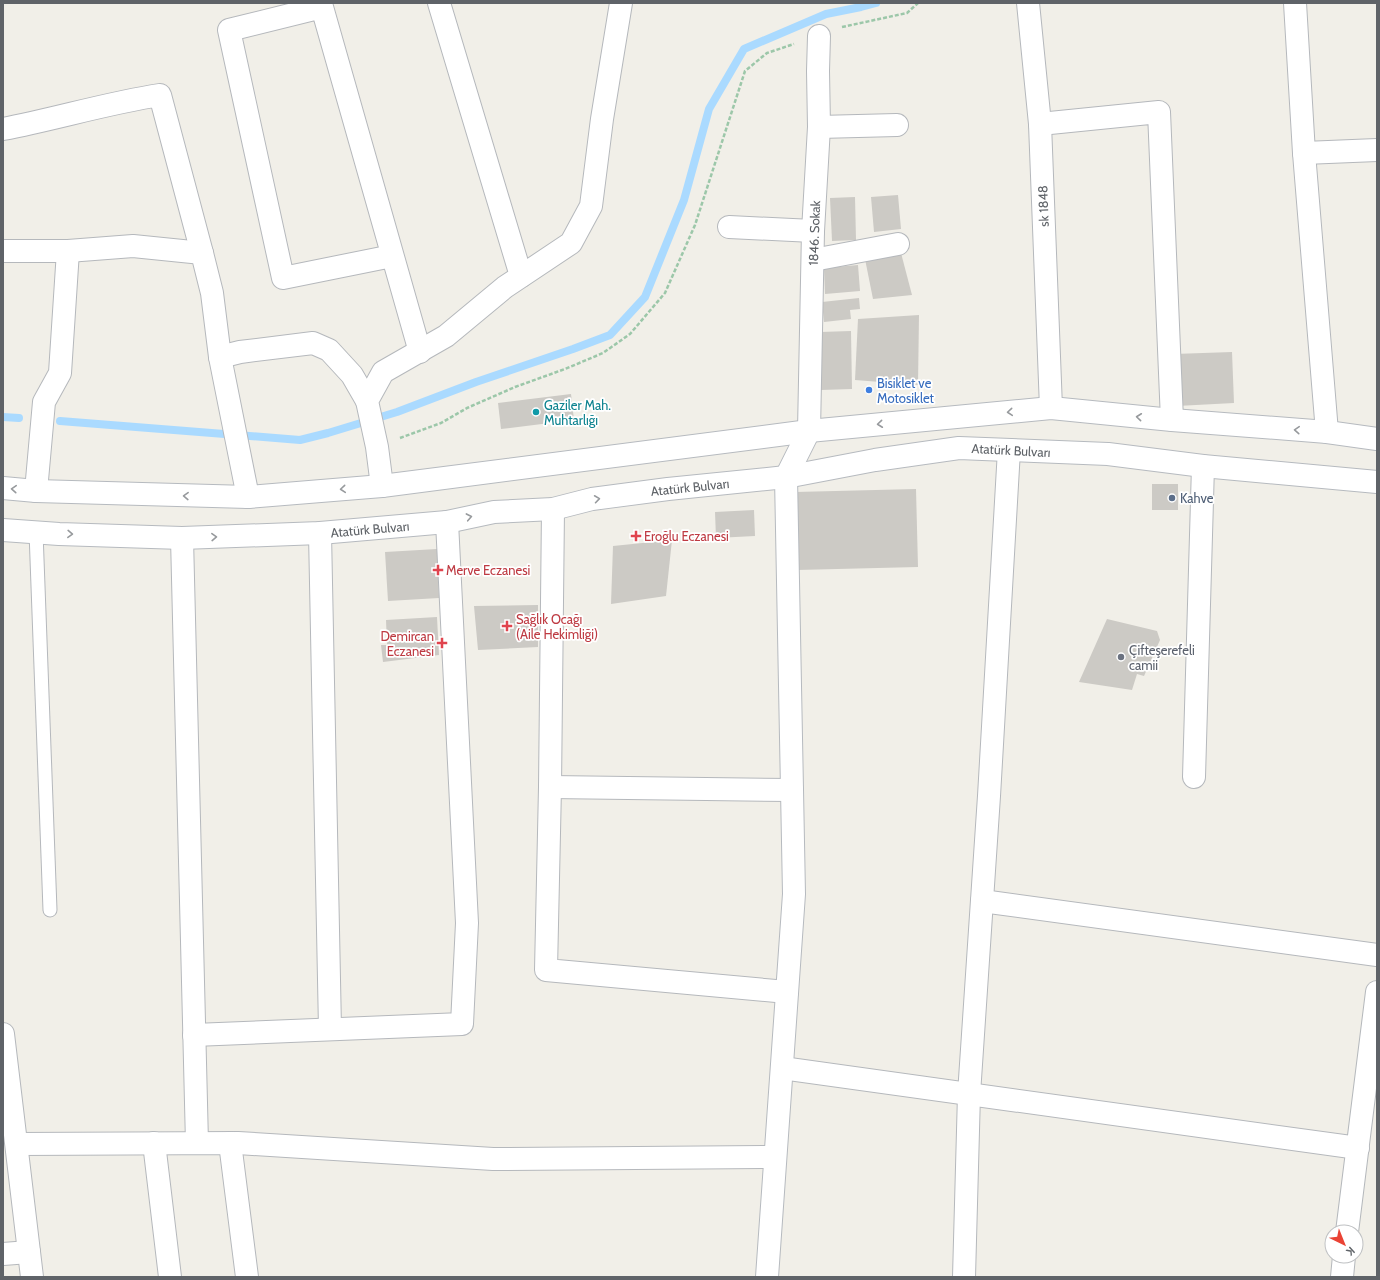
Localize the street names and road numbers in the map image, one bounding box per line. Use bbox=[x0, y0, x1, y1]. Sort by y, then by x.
street label: sk 1848 bbox=[1034, 185, 1052, 227]
street label: 1846. Sokak bbox=[805, 200, 823, 266]
street label: Atatürk Bulvarı bbox=[971, 440, 1051, 460]
street label: Atatürk Bulvarı bbox=[650, 475, 730, 499]
street label: Atatürk Bulvarı bbox=[330, 518, 410, 540]

